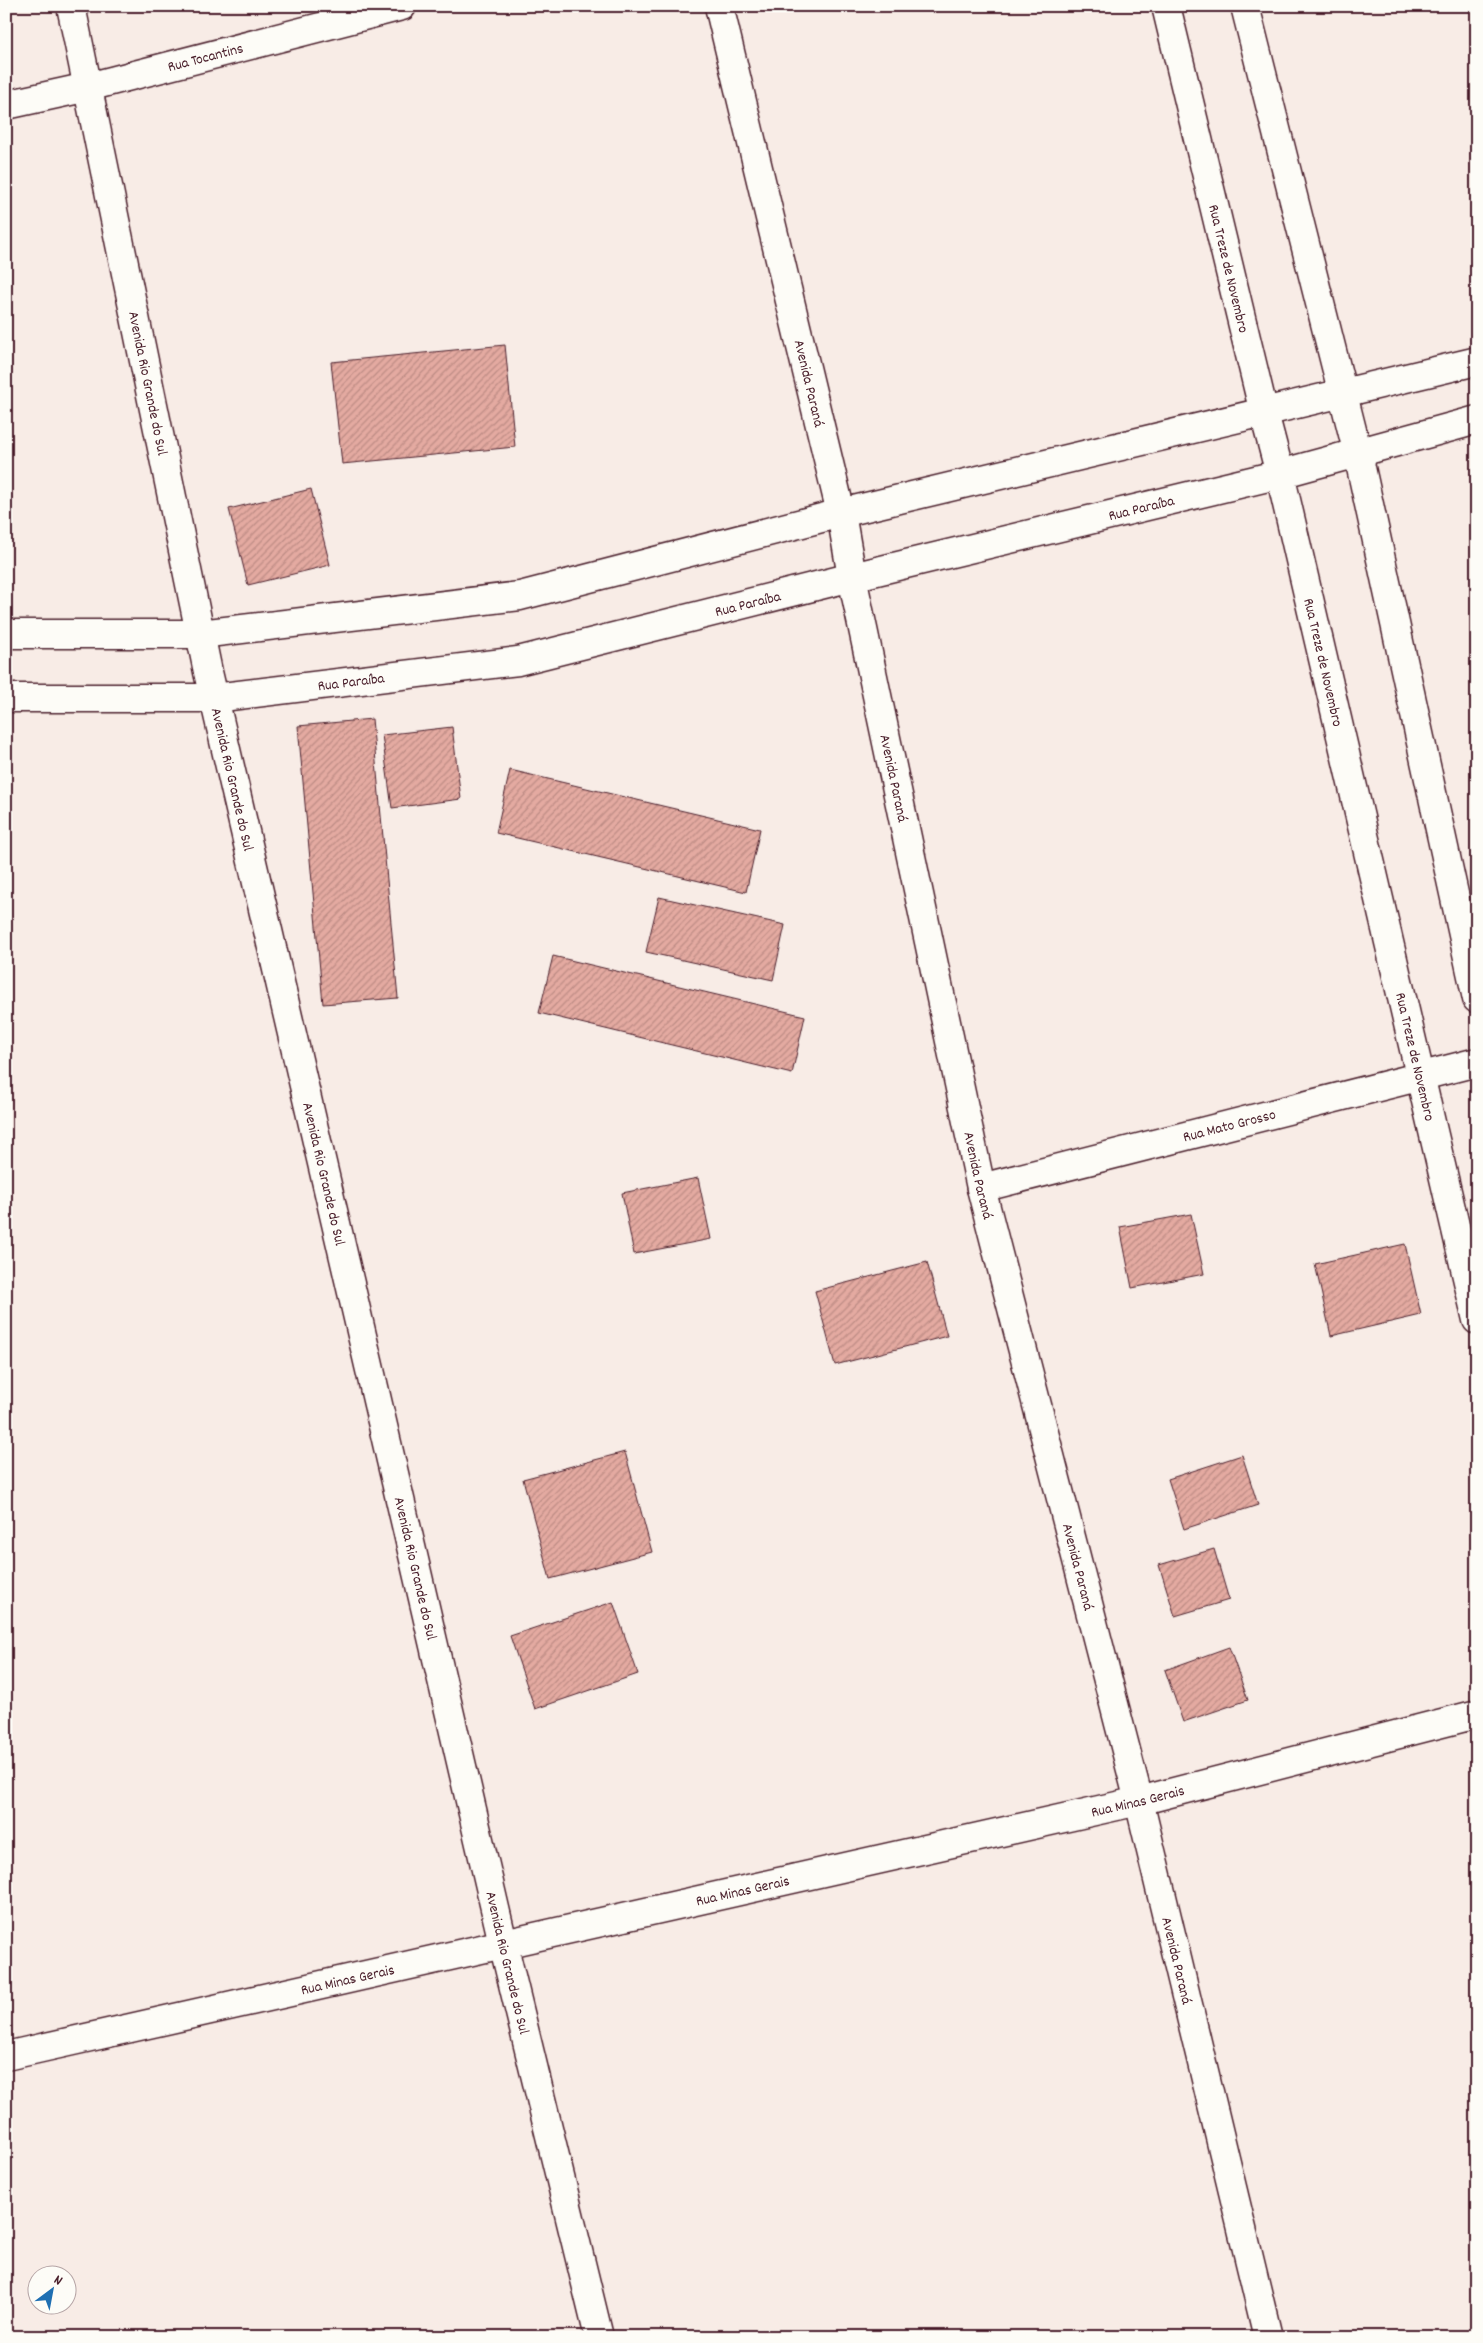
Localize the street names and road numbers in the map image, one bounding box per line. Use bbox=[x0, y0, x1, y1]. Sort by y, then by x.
street label: Rua Tocantins bbox=[166, 38, 246, 79]
street label: Rua Treze de Novembro bbox=[1201, 203, 1253, 336]
street label: Avenida Rio Grande do Sul bbox=[121, 310, 172, 458]
street label: Avenida Paraná bbox=[787, 338, 829, 430]
street label: Rua Paraíba bbox=[1106, 491, 1178, 528]
street label: Rua Paraíba bbox=[713, 586, 784, 624]
street label: Rua Treze de Novembro bbox=[1296, 596, 1348, 729]
street label: Rua Paraíba bbox=[317, 668, 387, 698]
street label: Avenida Rio Grande do Sul bbox=[204, 706, 258, 854]
street label: Avenida Paraná bbox=[873, 733, 913, 825]
street label: Rua Treze de Novembro bbox=[1388, 991, 1439, 1124]
street label: Avenida Rio Grande do Sul bbox=[295, 1100, 350, 1248]
street label: Rua Mato Grosso bbox=[1181, 1104, 1279, 1149]
street label: Avenida Paraná bbox=[956, 1130, 998, 1222]
street label: Avenida Rio Grande do Sul bbox=[387, 1495, 441, 1643]
street label: Avenida Paraná bbox=[1055, 1521, 1099, 1614]
street label: Rua Minas Gerais bbox=[1089, 1781, 1187, 1824]
street label: Rua Minas Gerais bbox=[694, 1871, 792, 1913]
street label: Avenida Rio Grande do Sul bbox=[478, 1889, 534, 2037]
street label: Avenida Paraná bbox=[1154, 1915, 1197, 2007]
street label: Rua Minas Gerais bbox=[299, 1960, 397, 2002]

